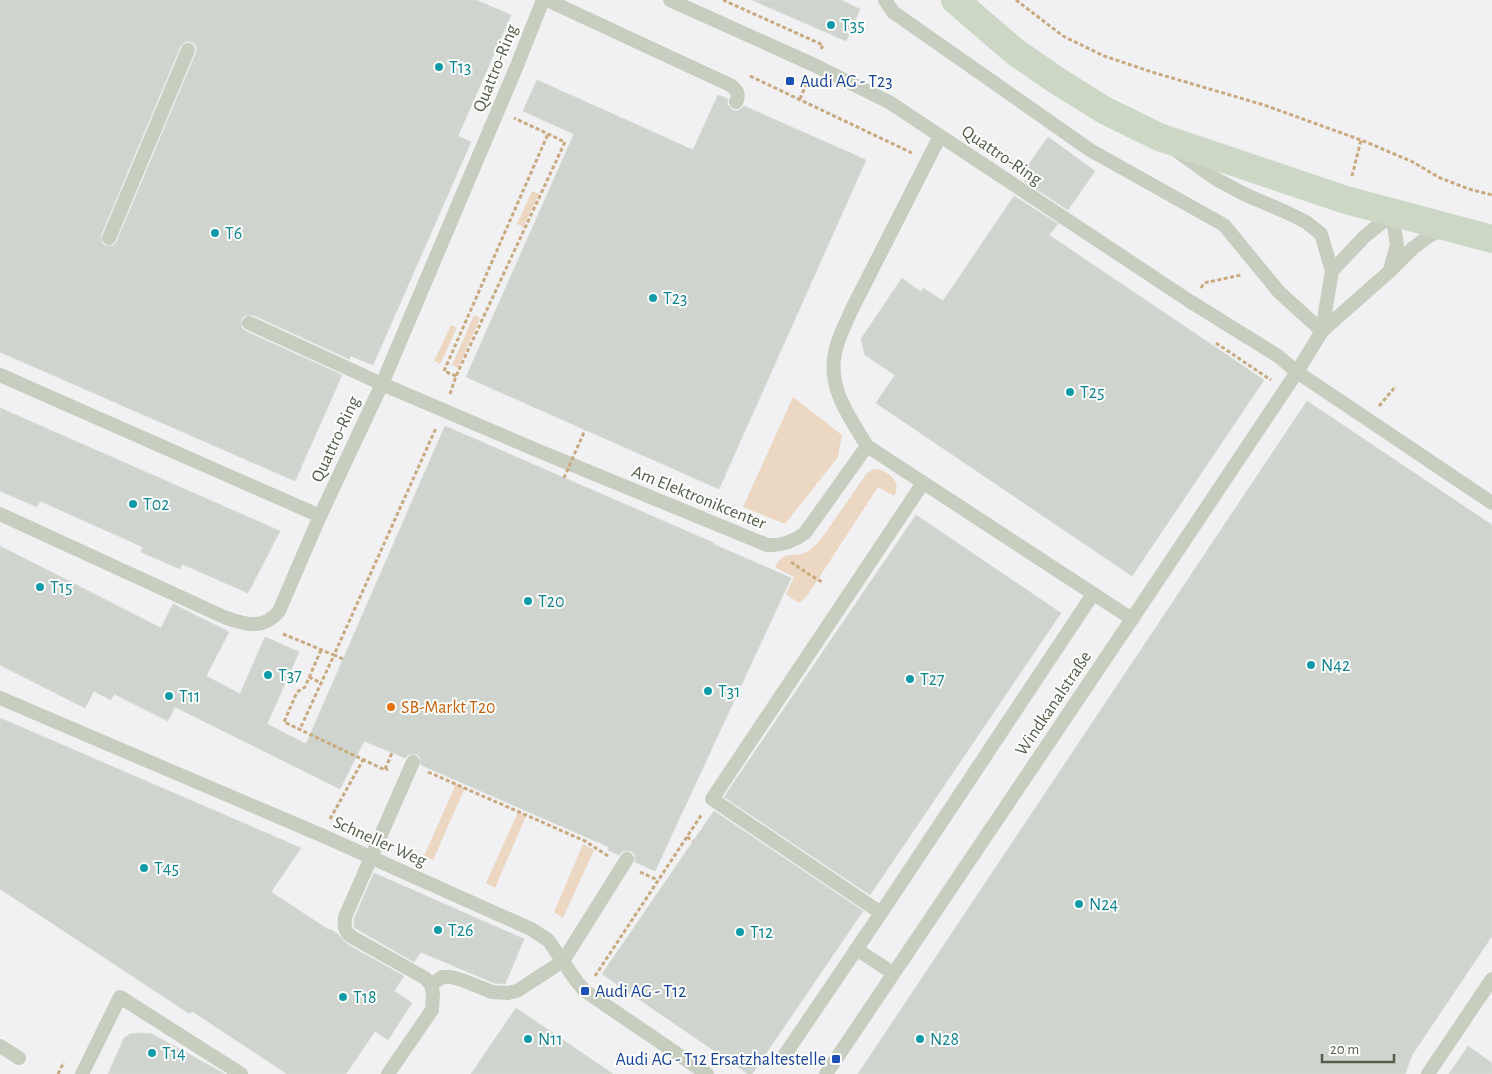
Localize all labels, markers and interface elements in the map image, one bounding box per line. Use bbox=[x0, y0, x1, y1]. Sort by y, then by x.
place label: T35 bbox=[841, 17, 865, 35]
marker: T35 bbox=[825, 19, 837, 31]
street label: Quattro-Ring bbox=[470, 22, 522, 115]
place label: T13 bbox=[449, 59, 471, 77]
marker: T13 bbox=[433, 61, 445, 73]
place label: Audi AG - T23 bbox=[800, 73, 893, 91]
marker: Audi AG - T23 bbox=[784, 75, 796, 87]
street label: Quattro-Ring bbox=[958, 123, 1045, 189]
place label: T6 bbox=[225, 225, 242, 243]
marker: T6 bbox=[209, 227, 221, 239]
place label: T23 bbox=[663, 290, 687, 308]
marker: T23 bbox=[647, 292, 659, 304]
place label: T25 bbox=[1080, 384, 1105, 402]
marker: T25 bbox=[1064, 386, 1076, 398]
street label: Quattro-Ring bbox=[308, 393, 364, 485]
street label: Am Elektronikcenter bbox=[629, 463, 768, 533]
place label: T02 bbox=[143, 496, 170, 514]
marker: T02 bbox=[127, 498, 139, 510]
place label: T15 bbox=[50, 579, 73, 597]
marker: T15 bbox=[34, 581, 46, 593]
place label: T20 bbox=[538, 593, 565, 611]
marker: T20 bbox=[522, 595, 534, 607]
street label: Windkanalstraße bbox=[1012, 648, 1095, 759]
place label: N42 bbox=[1321, 657, 1350, 675]
marker: N42 bbox=[1305, 659, 1317, 671]
place label: T37 bbox=[278, 667, 302, 685]
marker: T37 bbox=[262, 669, 274, 681]
place label: T27 bbox=[920, 671, 945, 689]
marker: T27 bbox=[904, 673, 916, 685]
place label: T31 bbox=[718, 683, 740, 701]
marker: T31 bbox=[702, 685, 714, 697]
place label: T11 bbox=[179, 688, 200, 706]
marker: T11 bbox=[163, 690, 175, 702]
place label: SB-Markt T20 bbox=[401, 699, 496, 717]
marker: SB-Markt T20 bbox=[385, 701, 397, 713]
street label: Schneller Weg bbox=[330, 813, 429, 871]
place label: T45 bbox=[154, 860, 179, 878]
marker: T45 bbox=[138, 862, 150, 874]
place label: N24 bbox=[1089, 896, 1118, 914]
marker: N24 bbox=[1073, 898, 1085, 910]
place label: T26 bbox=[448, 922, 473, 940]
marker: T26 bbox=[432, 924, 444, 936]
place label: T12 bbox=[750, 924, 773, 942]
marker: T12 bbox=[734, 926, 746, 938]
place label: Audi AG - T12 bbox=[595, 983, 686, 1001]
marker: Audi AG - T12 bbox=[579, 985, 591, 997]
place label: T18 bbox=[353, 989, 377, 1007]
marker: T18 bbox=[337, 991, 349, 1003]
place label: N11 bbox=[538, 1031, 563, 1049]
place label: N28 bbox=[930, 1031, 959, 1049]
scale bar bbox=[1322, 1032, 1394, 1064]
marker: N11 bbox=[522, 1033, 534, 1045]
marker: N28 bbox=[914, 1033, 926, 1045]
text: 20 m bbox=[1330, 1042, 1359, 1057]
place label: T14 bbox=[162, 1045, 186, 1063]
marker: T14 bbox=[146, 1047, 158, 1059]
place label: Audi AG - T12 Ersatzhaltestelle bbox=[616, 1051, 826, 1069]
marker: Audi AG - T12 Ersatzhaltestelle bbox=[830, 1053, 842, 1065]

